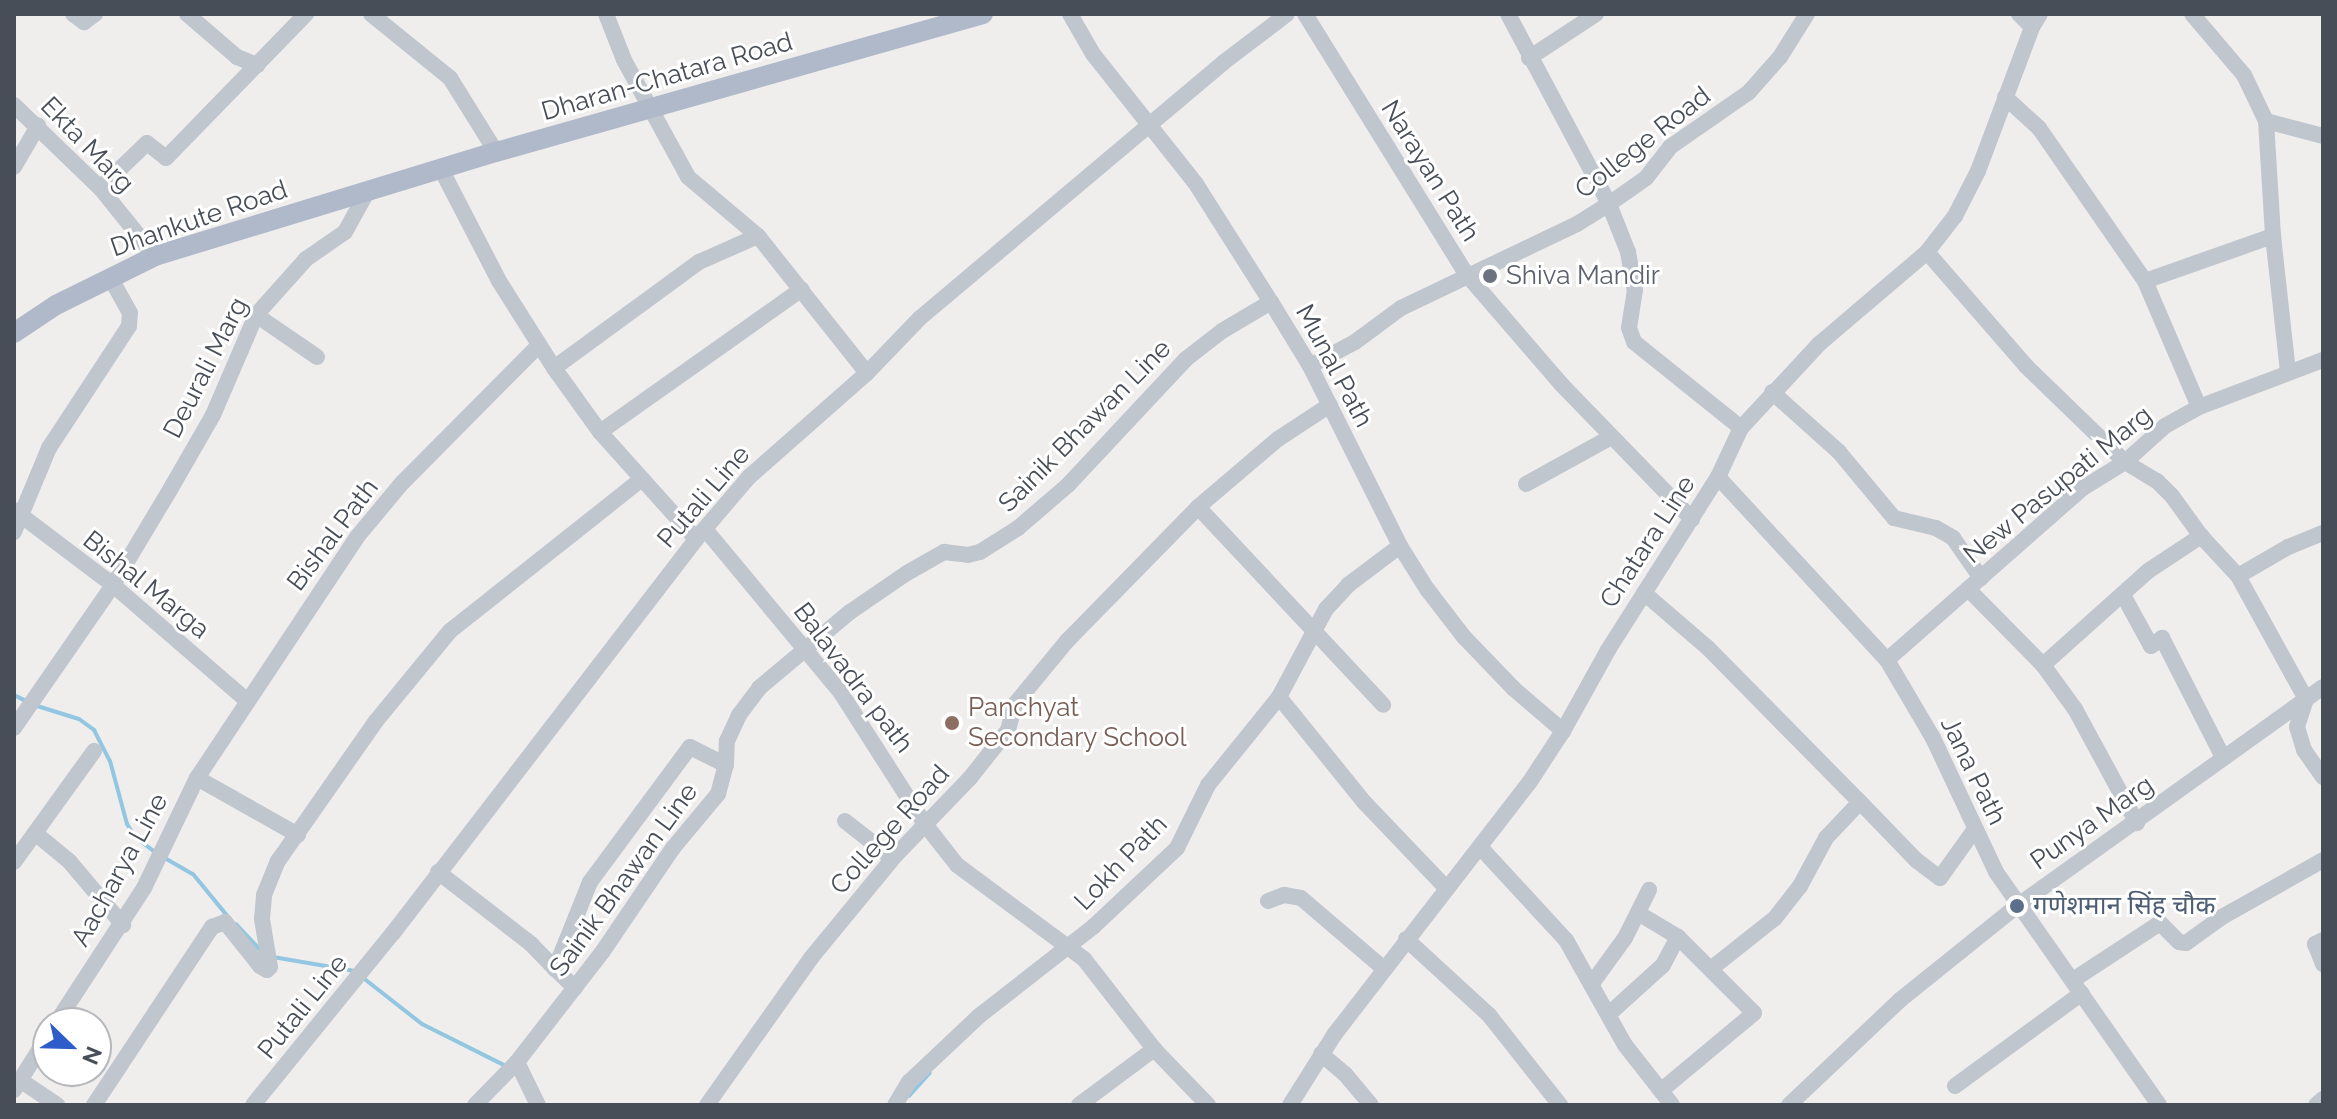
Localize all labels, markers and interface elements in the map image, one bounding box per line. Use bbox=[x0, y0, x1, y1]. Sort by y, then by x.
street label: Dharan-Chatara Road bbox=[538, 26, 796, 128]
street label: College Road bbox=[1569, 81, 1717, 205]
street label: Ekta Marg bbox=[34, 91, 140, 199]
street label: Narayan Path bbox=[1374, 95, 1486, 247]
street label: Dhankute Road bbox=[106, 174, 292, 264]
place label: Shiva Mandir bbox=[1506, 260, 1660, 292]
marker: Shiva Mandir bbox=[1481, 267, 1499, 285]
street label: Deurali Marg bbox=[157, 292, 255, 444]
street label: Munal Path bbox=[1288, 299, 1380, 433]
street label: Sainik Bhawan Line bbox=[992, 333, 1178, 519]
street label: New Pasupati Marg bbox=[1957, 399, 2159, 571]
street label: Putali Line bbox=[651, 440, 757, 554]
street label: Chatara Line bbox=[1594, 470, 1702, 614]
street label: Bishal Path bbox=[281, 473, 385, 597]
street label: Bishal Marga bbox=[76, 524, 216, 646]
street label: Balavadra path bbox=[786, 597, 920, 759]
place label: Panchyat Secondary School bbox=[968, 692, 1187, 754]
street label: Jana Path bbox=[1933, 712, 2013, 830]
marker: Panchyat Secondary School bbox=[943, 714, 961, 732]
street label: College Road bbox=[824, 759, 956, 901]
street label: Punya Marg bbox=[2025, 769, 2159, 877]
street label: Sainik Bhawan Line bbox=[543, 777, 705, 983]
street label: Aacharya Line bbox=[65, 788, 175, 952]
street label: Lokh Path bbox=[1068, 809, 1174, 917]
place label: गणेशमान सिंह चौक bbox=[2033, 890, 2215, 922]
marker: गणेशमान सिंह चौक bbox=[2008, 897, 2026, 915]
street label: Putali Line bbox=[252, 949, 354, 1065]
north arrow bbox=[32, 1007, 112, 1087]
text: N bbox=[77, 1043, 108, 1068]

